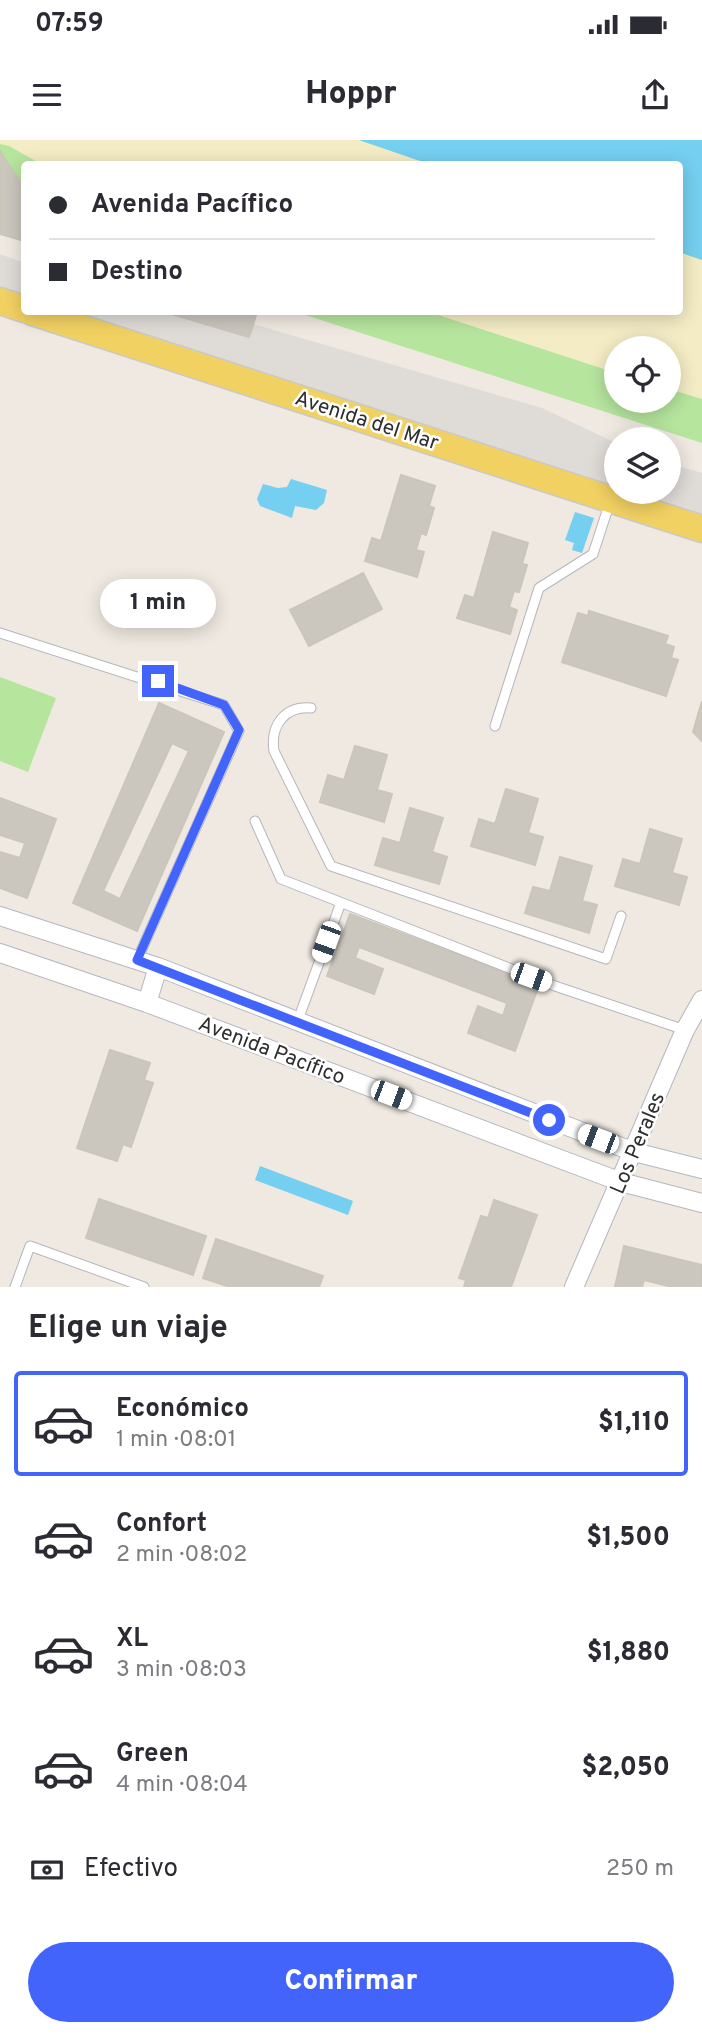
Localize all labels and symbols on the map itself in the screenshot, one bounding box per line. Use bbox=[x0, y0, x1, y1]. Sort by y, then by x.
street label: Avenida del Mar bbox=[291, 385, 442, 457]
callout: 1 min bbox=[100, 580, 216, 629]
route end bbox=[142, 665, 174, 697]
car bbox=[309, 919, 344, 965]
car bbox=[508, 960, 555, 994]
street label: Avenida Pacífico bbox=[194, 1011, 349, 1092]
car bbox=[368, 1078, 415, 1112]
street label: Los Perales bbox=[605, 1089, 672, 1199]
route start bbox=[533, 1104, 565, 1136]
car bbox=[575, 1122, 622, 1156]

